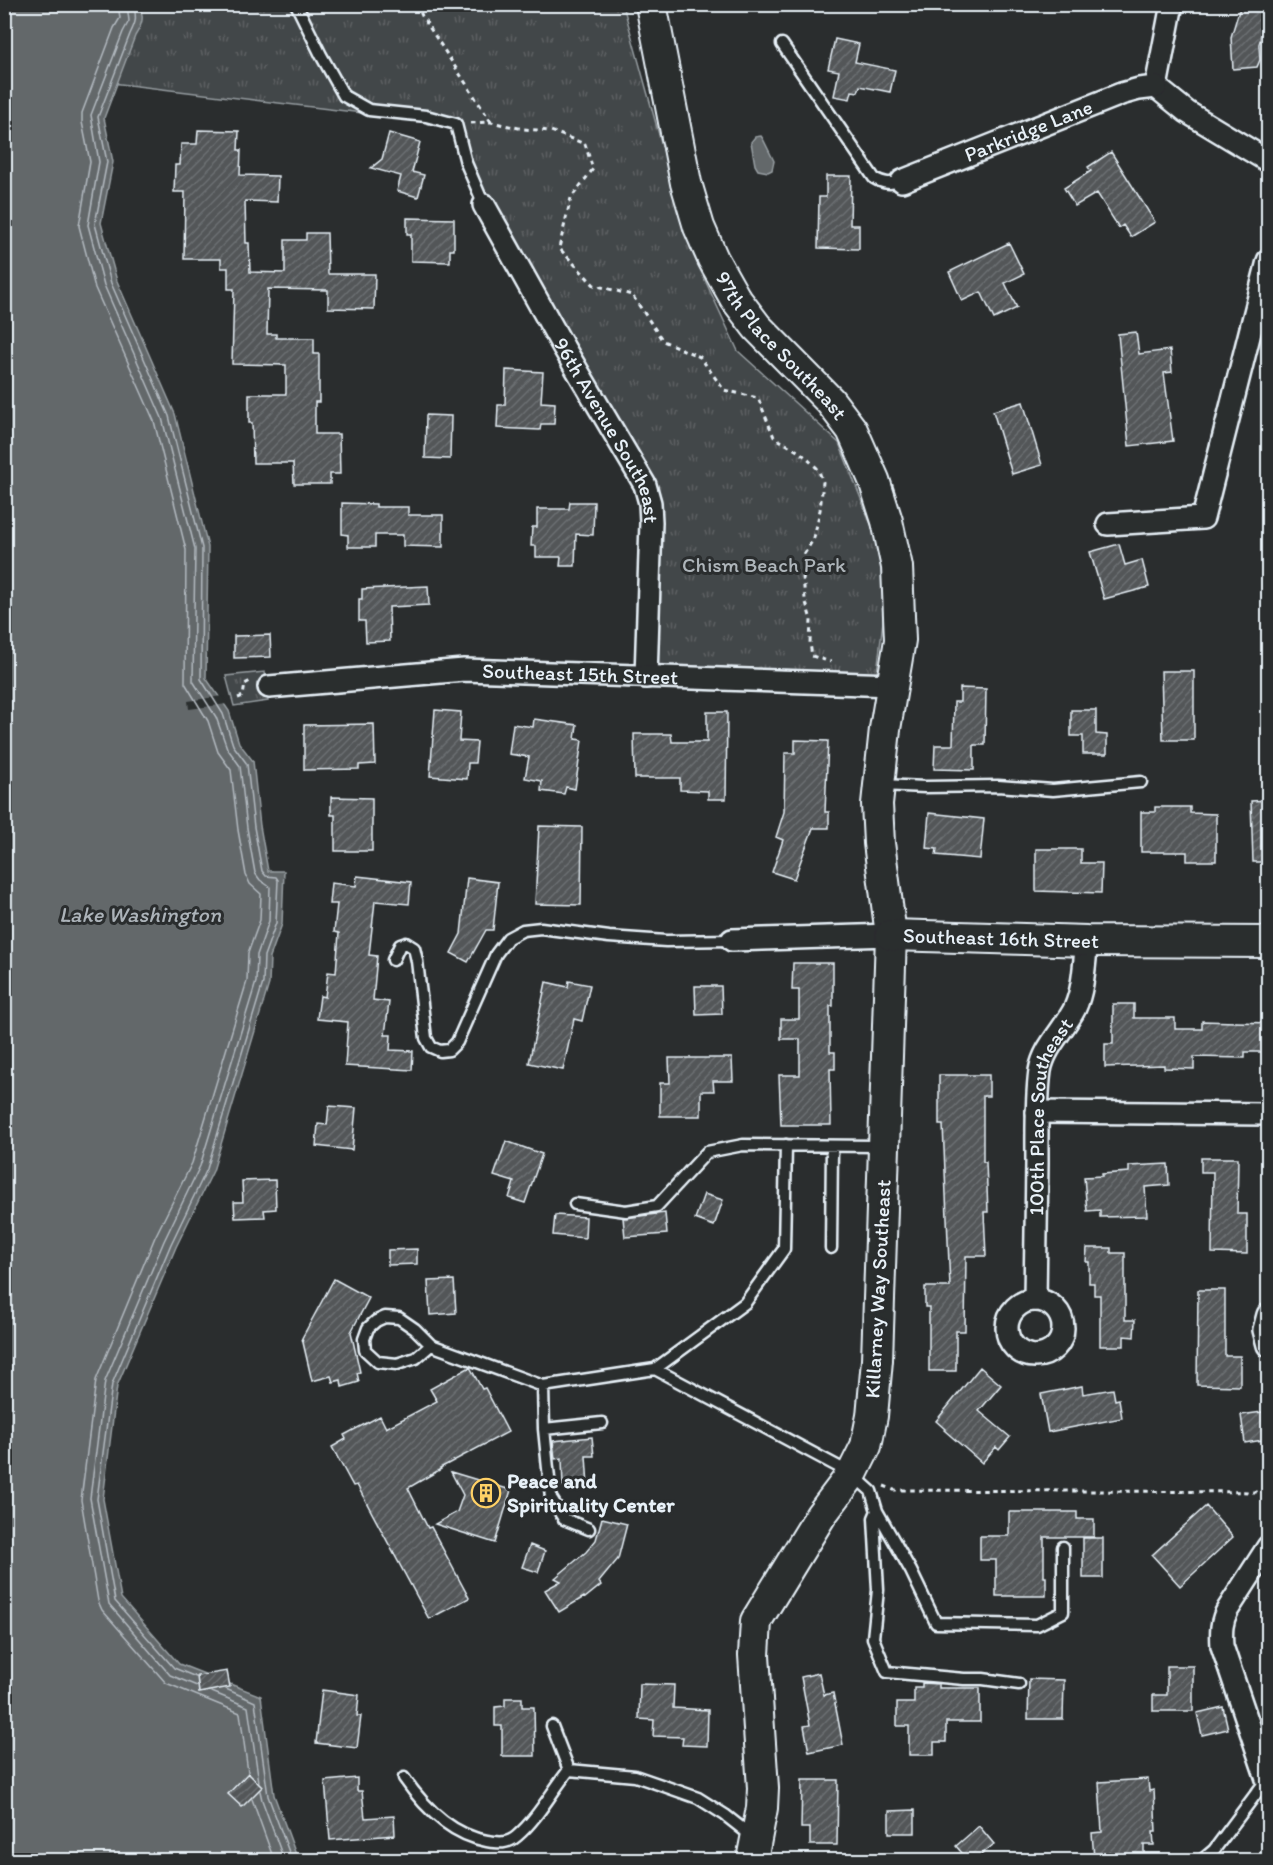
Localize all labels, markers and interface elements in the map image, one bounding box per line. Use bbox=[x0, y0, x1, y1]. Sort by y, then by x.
street label: Parkridge Lane bbox=[961, 94, 1096, 167]
street label: 97th Place Southeast bbox=[710, 267, 853, 425]
street label: 96th Avenue Southeast bbox=[549, 333, 664, 524]
park label: Chism Beach Park bbox=[682, 552, 846, 577]
street label: Southeast 15th Street bbox=[482, 658, 679, 689]
water label: Lake Washington bbox=[59, 901, 222, 928]
street label: Southeast 16th Street bbox=[903, 922, 1099, 953]
street label: 100th Place Southeast bbox=[1023, 1012, 1078, 1216]
street label: Killarney Way Southeast bbox=[859, 1179, 896, 1399]
place label: Peace and Spirituality Center bbox=[507, 1468, 675, 1518]
building icon: Peace and Spirituality Center bbox=[470, 1477, 502, 1509]

